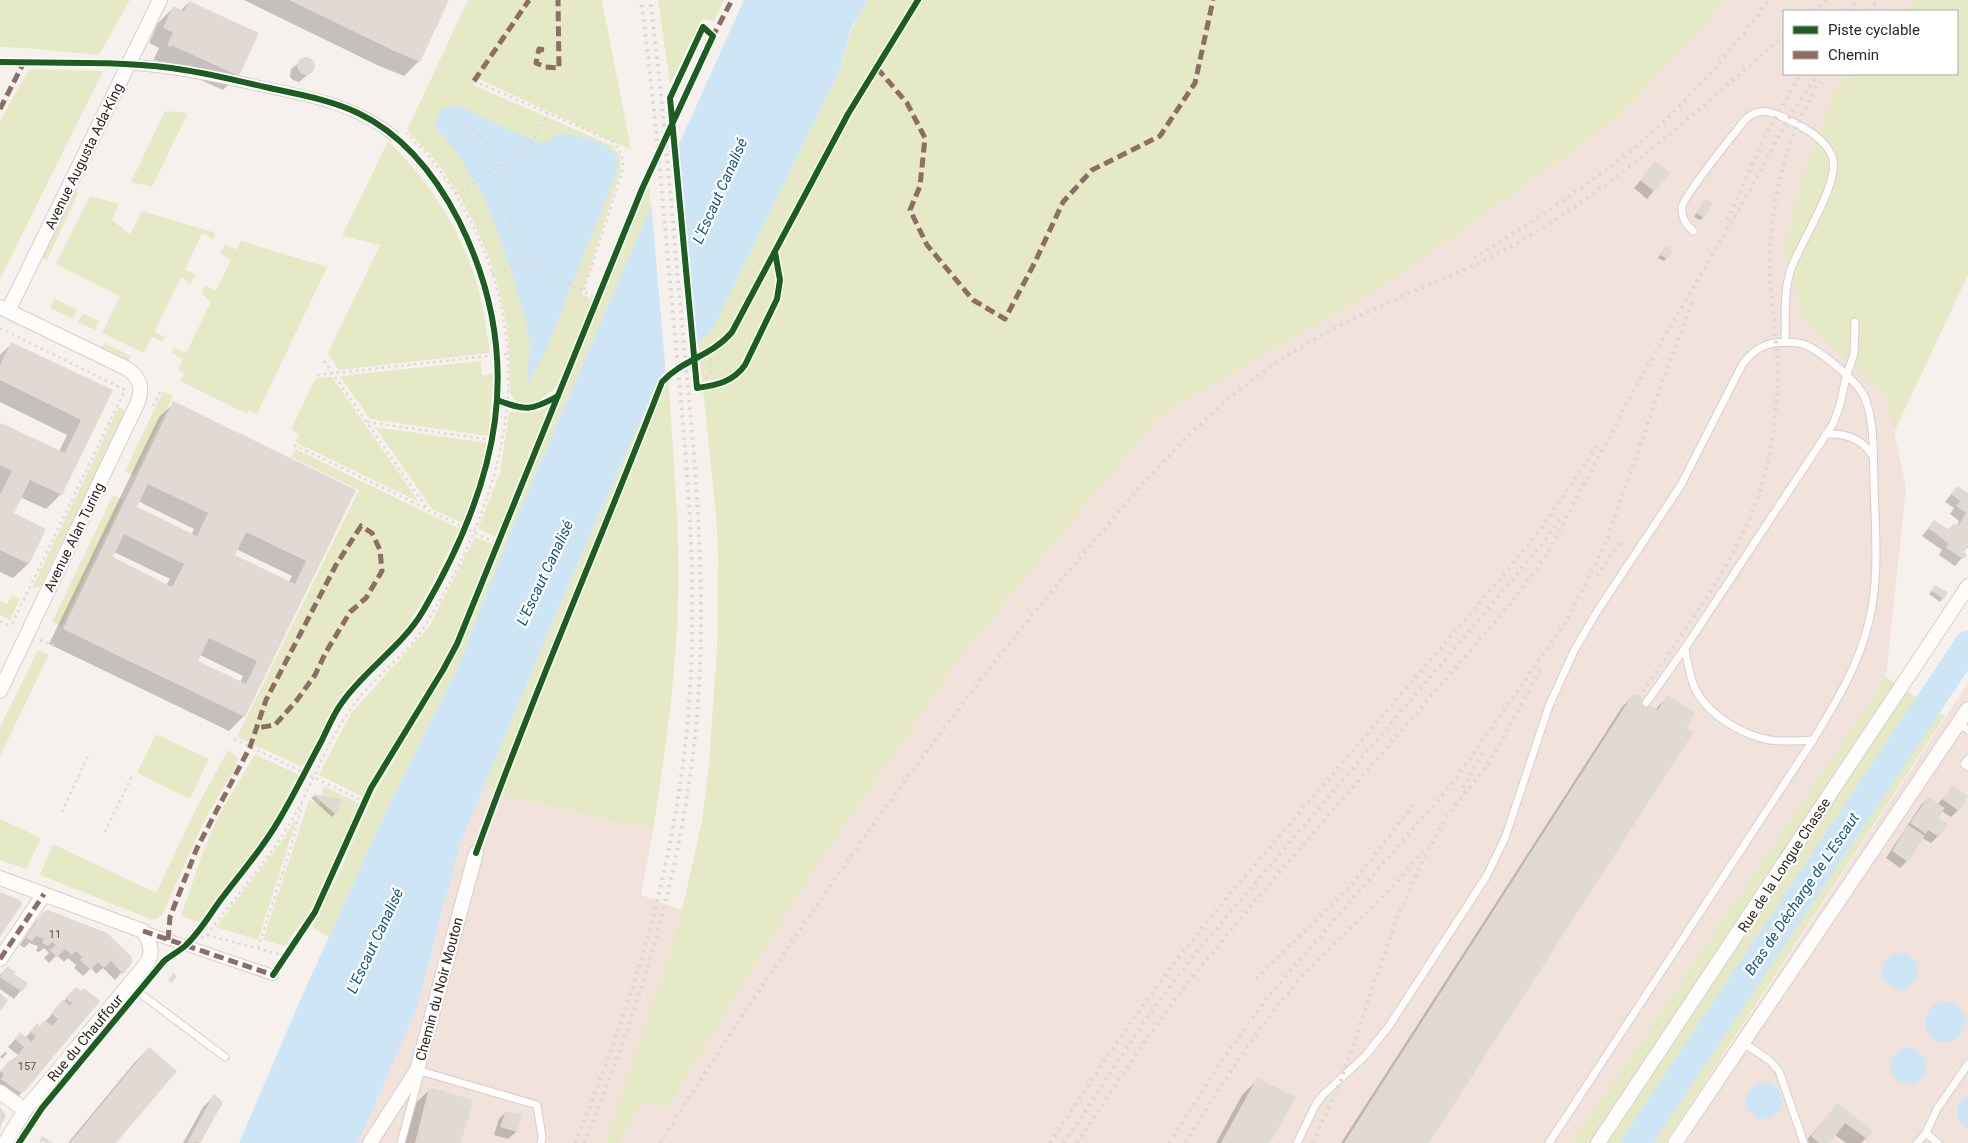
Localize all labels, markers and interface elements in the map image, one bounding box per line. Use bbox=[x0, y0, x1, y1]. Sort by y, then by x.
legend bbox=[1783, 10, 1958, 75]
text: Piste cyclable bbox=[1828, 21, 1920, 39]
text: Chemin bbox=[1828, 46, 1879, 64]
street label: Avenue Augusta Ada-King bbox=[42, 80, 126, 232]
water label: L'Escaut Canalisé bbox=[689, 135, 751, 247]
street label: Avenue Alan Turing bbox=[41, 480, 107, 594]
water label: L'Escaut Canalisé bbox=[513, 517, 577, 628]
street label: Rue de la Longue Chasse bbox=[1735, 795, 1833, 935]
water label: Bras de Décharge de L'Escaut bbox=[1741, 809, 1863, 978]
water label: L'Escaut Canalisé bbox=[343, 885, 407, 996]
street label: Chemin du Noir Mouton bbox=[412, 915, 466, 1063]
house number: 11 bbox=[49, 928, 61, 941]
street label: Rue du Chauffour bbox=[44, 991, 126, 1085]
house number: 157 bbox=[18, 1060, 36, 1073]

